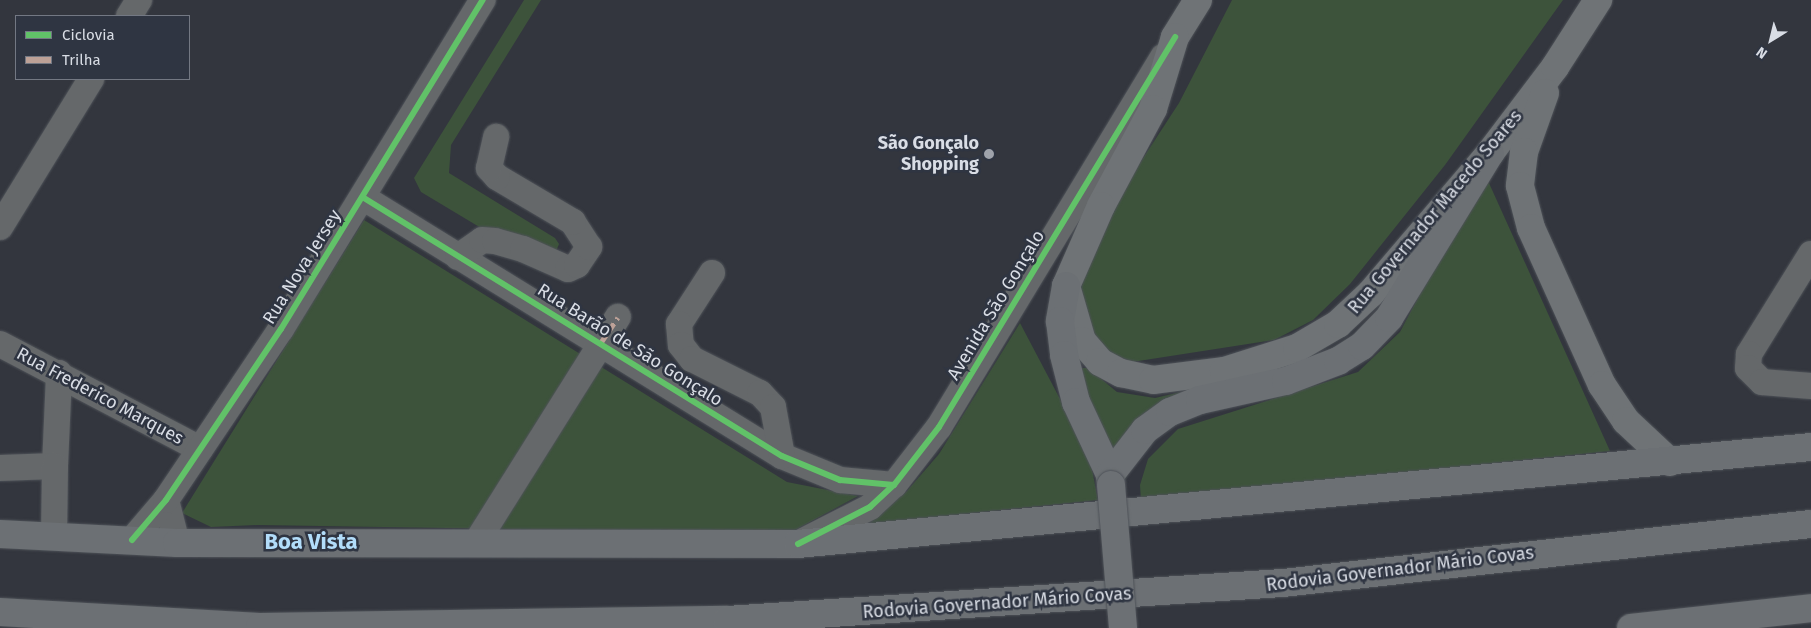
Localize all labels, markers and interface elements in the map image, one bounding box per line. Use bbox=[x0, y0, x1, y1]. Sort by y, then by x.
legend bbox=[15, 15, 190, 80]
north arrow bbox=[1746, 15, 1796, 65]
text: Ciclovia bbox=[62, 26, 115, 44]
text: N bbox=[1753, 43, 1771, 62]
text: Trilha bbox=[62, 51, 101, 69]
street label: Rua Governador Macedo Soares bbox=[1343, 106, 1527, 318]
place label: São Gonçalo Shopping bbox=[878, 133, 979, 176]
marker: São Gonçalo Shopping bbox=[983, 148, 995, 160]
street label: Rua Nova Jersey bbox=[258, 206, 346, 328]
street label: Avenida São Gonçalo bbox=[943, 226, 1049, 384]
street label: Rua Barão de São Gonçalo bbox=[533, 279, 727, 411]
street label: Rua Frederico Marques bbox=[13, 343, 187, 449]
district label: Boa Vista bbox=[264, 529, 358, 555]
street label: Rodovia Governador Mário Covas bbox=[1265, 542, 1535, 596]
street label: Rodovia Governador Mário Covas bbox=[862, 583, 1132, 623]

